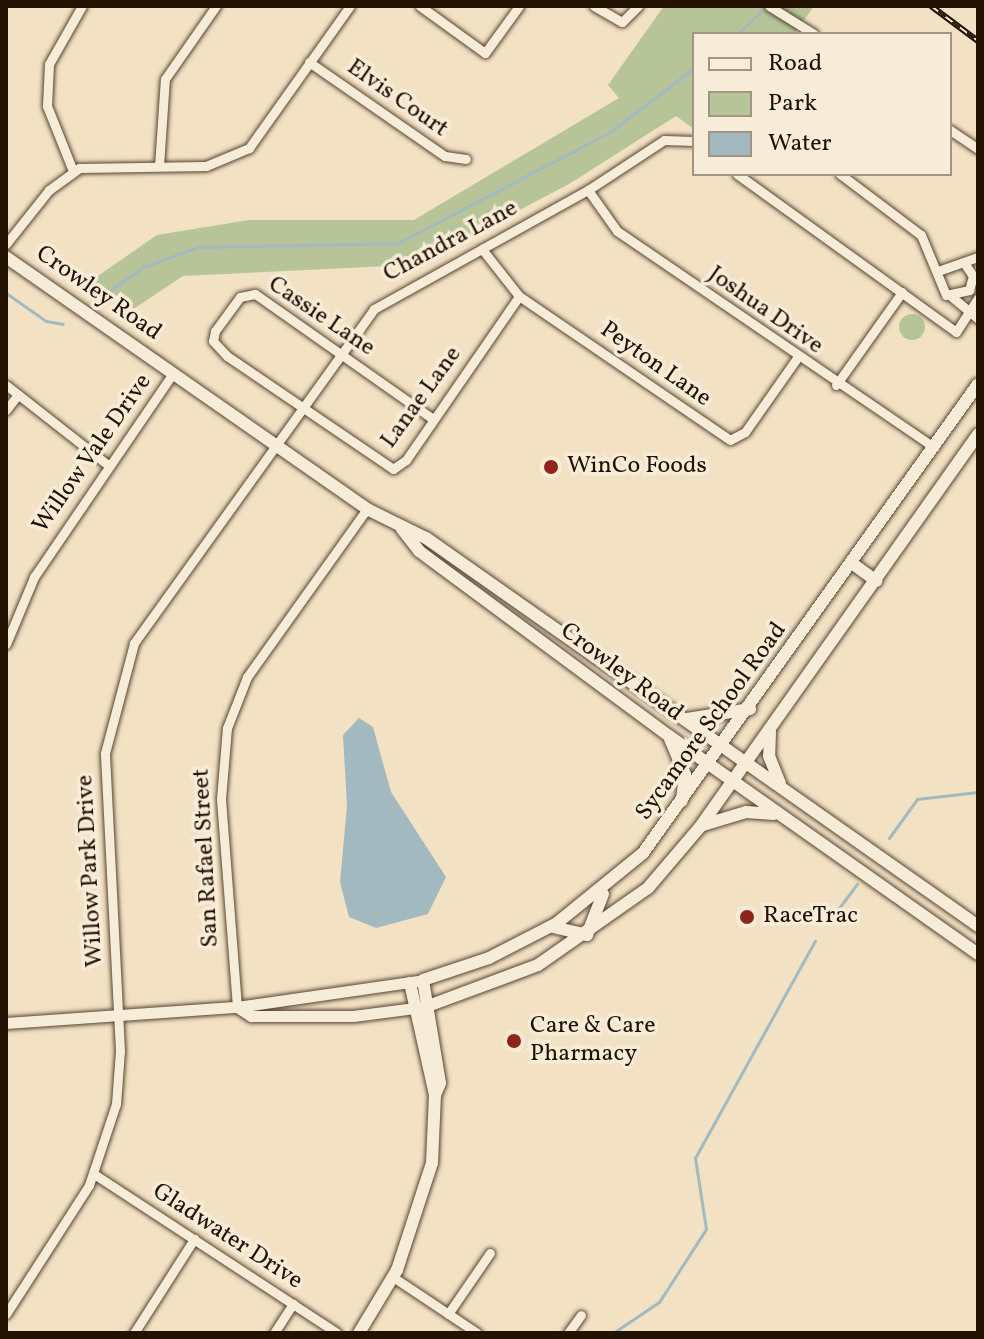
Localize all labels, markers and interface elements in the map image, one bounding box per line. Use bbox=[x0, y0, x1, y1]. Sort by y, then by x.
legend bbox=[692, 32, 952, 176]
text: Road bbox=[768, 47, 822, 81]
street label: Elvis Court bbox=[341, 54, 453, 144]
text: Park bbox=[768, 87, 817, 121]
text: Water bbox=[768, 127, 832, 161]
street label: Chandra Lane bbox=[379, 195, 523, 289]
street label: Crowley Road bbox=[29, 240, 167, 348]
street label: Joshua Drive bbox=[702, 261, 828, 361]
street label: Cassie Lane bbox=[262, 271, 380, 363]
street label: Peyton Lane bbox=[594, 316, 716, 414]
street label: Lanae Lane bbox=[375, 341, 469, 455]
street label: Willow Vale Drive bbox=[27, 368, 159, 540]
place label: WinCo Foods bbox=[567, 453, 707, 481]
marker: WinCo Foods bbox=[542, 458, 560, 476]
street label: Crowley Road bbox=[554, 617, 688, 729]
street label: Sycamore School Road bbox=[630, 617, 794, 827]
street label: San Rafael Street bbox=[188, 768, 226, 948]
street label: Willow Park Drive bbox=[72, 774, 110, 968]
place label: RaceTrac bbox=[763, 903, 858, 931]
marker: RaceTrac bbox=[738, 908, 756, 926]
place label: Care & Care Pharmacy bbox=[530, 1013, 656, 1069]
marker: Care & Care Pharmacy bbox=[505, 1032, 523, 1050]
street label: Gladwater Drive bbox=[146, 1178, 308, 1296]

